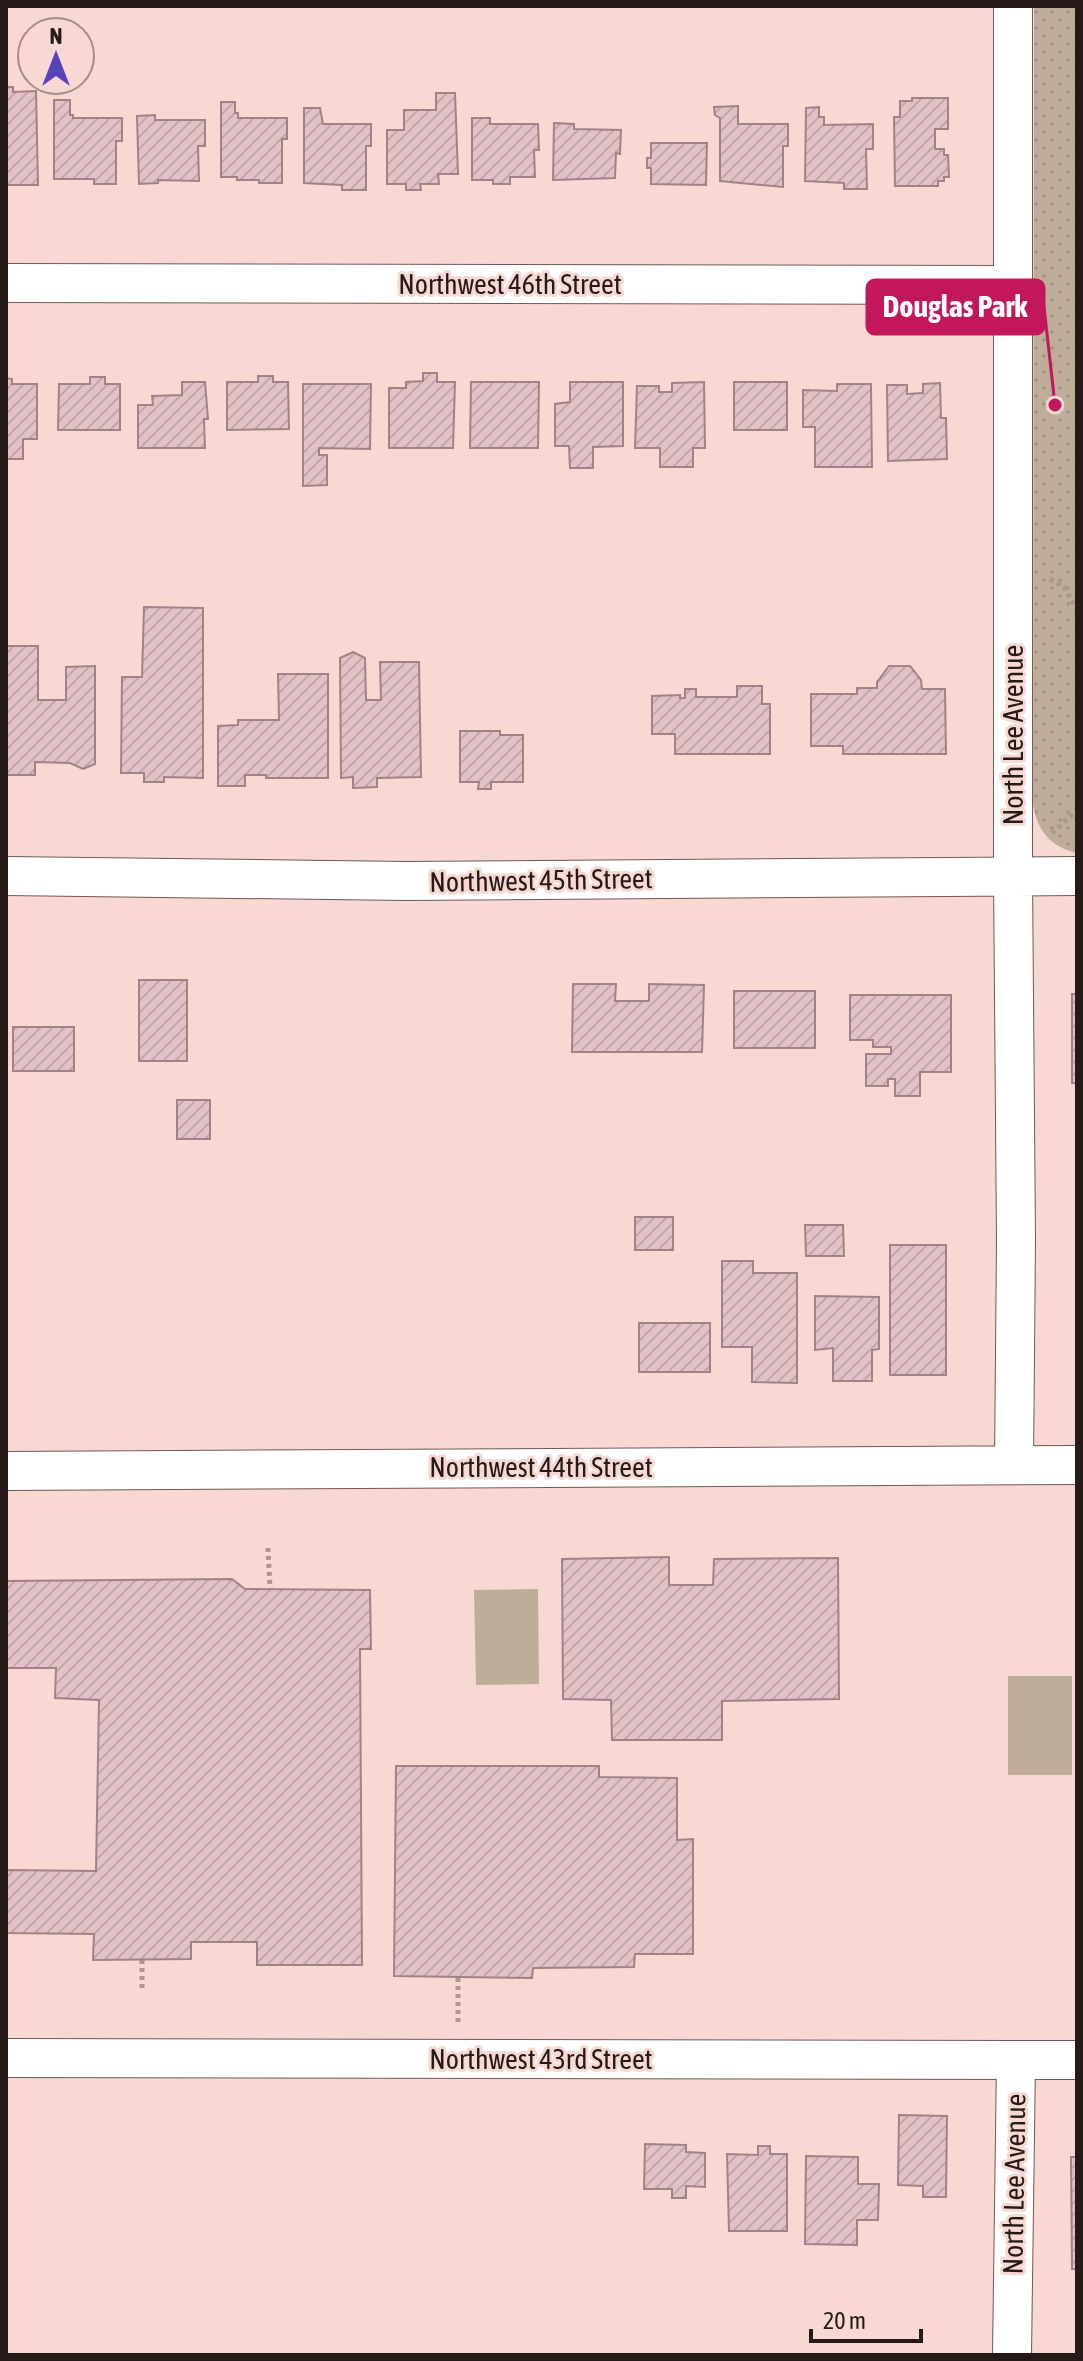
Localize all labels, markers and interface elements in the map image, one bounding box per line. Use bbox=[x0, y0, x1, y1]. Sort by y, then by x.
north arrow bbox=[16, 16, 96, 96]
text: N bbox=[50, 23, 62, 49]
street label: Northwest 46th Street bbox=[398, 268, 622, 300]
callout: Douglas Park bbox=[867, 280, 1044, 334]
text: Douglas Park bbox=[883, 289, 1028, 323]
street label: North Lee Avenue bbox=[997, 645, 1029, 825]
street label: Northwest 45th Street bbox=[429, 862, 653, 898]
street label: Northwest 44th Street bbox=[429, 1451, 653, 1483]
street label: Northwest 43rd Street bbox=[429, 2043, 653, 2075]
street label: North Lee Avenue bbox=[996, 2093, 1032, 2275]
scale bar bbox=[811, 2293, 921, 2343]
text: 20 m bbox=[823, 2307, 866, 2334]

